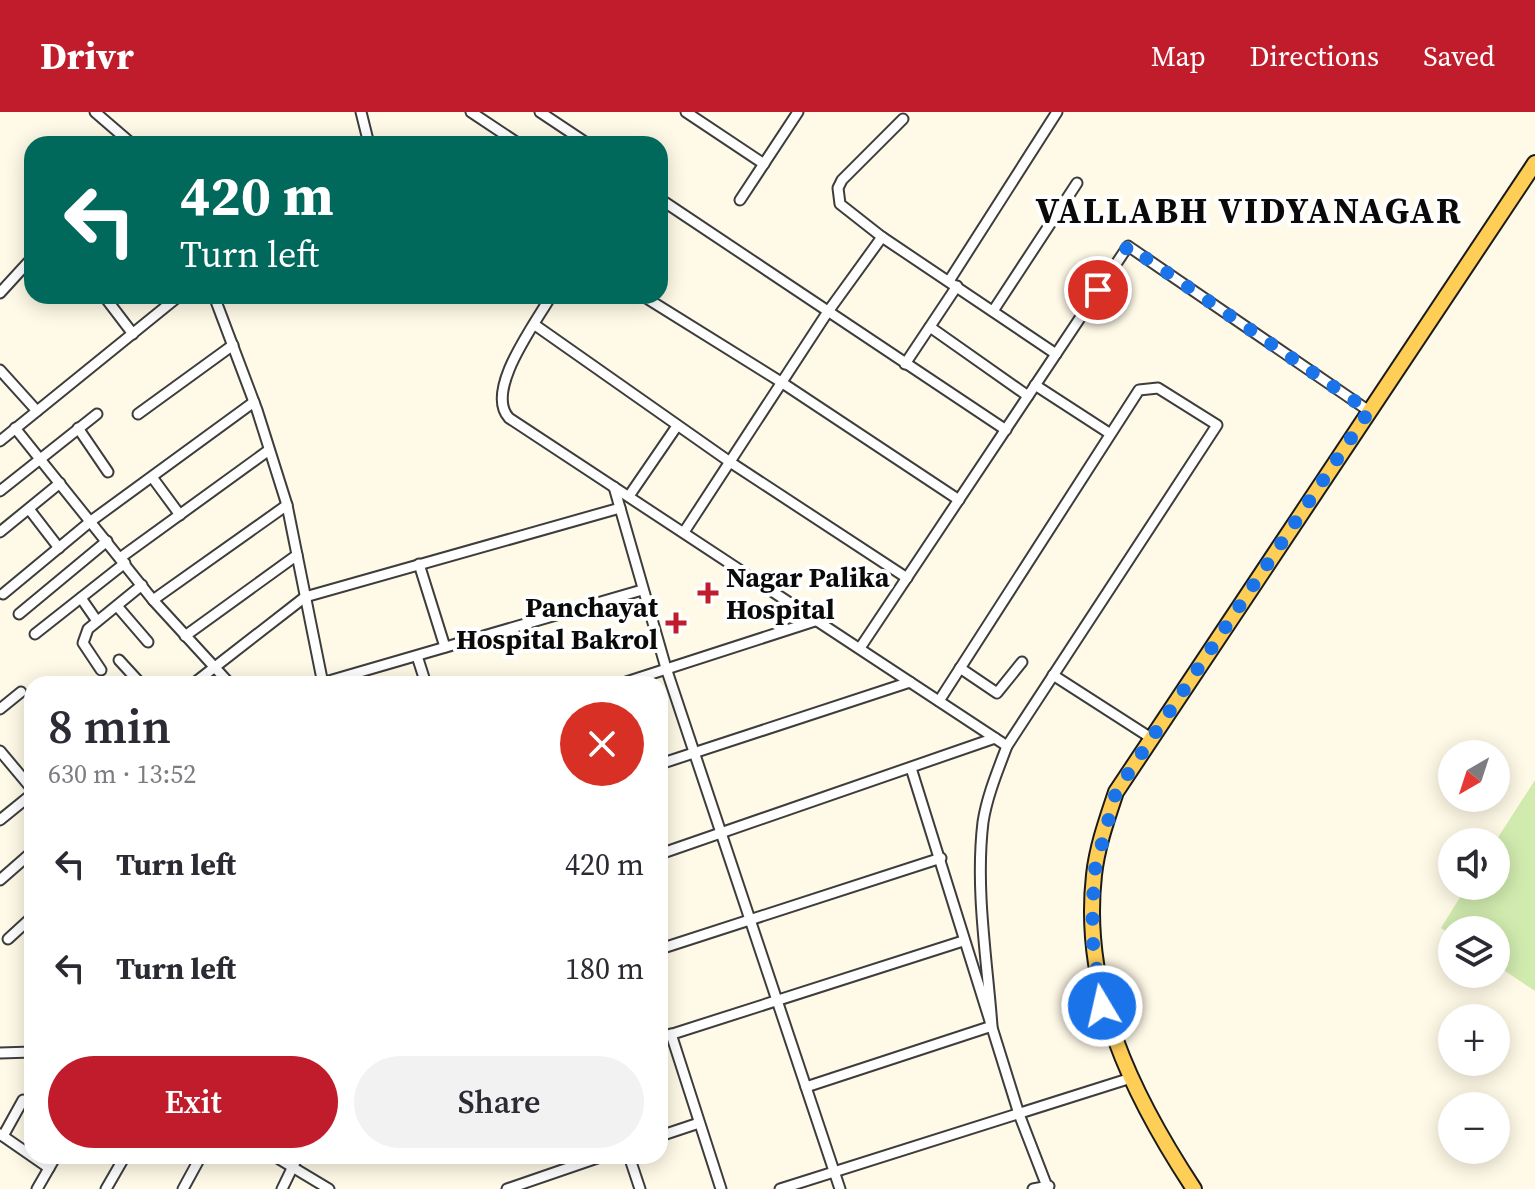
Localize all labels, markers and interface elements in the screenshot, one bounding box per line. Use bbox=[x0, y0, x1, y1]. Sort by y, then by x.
text: Drivr bbox=[40, 30, 134, 82]
text: Map bbox=[1151, 37, 1206, 75]
text: Directions bbox=[1250, 37, 1379, 75]
text: Saved bbox=[1423, 37, 1495, 75]
text: 420 m bbox=[180, 157, 334, 234]
icon: left bbox=[48, 168, 152, 272]
district label: VALLABH VIDYANAGAR bbox=[1035, 186, 1463, 235]
text: Turn left bbox=[180, 230, 319, 279]
pin bbox=[1064, 256, 1132, 324]
icon: arrive bbox=[1076, 268, 1120, 312]
place label: Nagar Palika Hospital bbox=[726, 558, 890, 628]
marker: Nagar Palika Hospital bbox=[697, 582, 719, 604]
place label: Panchayat Hospital Bakrol bbox=[456, 588, 659, 658]
marker: Panchayat Hospital Bakrol bbox=[665, 612, 687, 634]
text: 8 min bbox=[48, 693, 171, 759]
button: close bbox=[560, 702, 644, 786]
north arrow bbox=[1438, 740, 1510, 812]
map controls bbox=[1438, 740, 1510, 1164]
text: 630 m · 13:52 bbox=[48, 756, 196, 792]
button: sound bbox=[1438, 828, 1510, 900]
icon: left bbox=[48, 842, 92, 886]
text: Turn left bbox=[116, 844, 236, 885]
text: 420 m bbox=[565, 844, 644, 885]
button: layers bbox=[1438, 916, 1510, 988]
icon: left bbox=[48, 946, 92, 990]
text: Turn left bbox=[116, 948, 236, 989]
text: 180 m bbox=[565, 948, 644, 989]
position arrow bbox=[1060, 964, 1144, 1048]
button: + bbox=[1438, 1004, 1510, 1076]
button: Exit bbox=[48, 1056, 338, 1148]
button: Share bbox=[354, 1056, 644, 1148]
button: − bbox=[1438, 1092, 1510, 1164]

